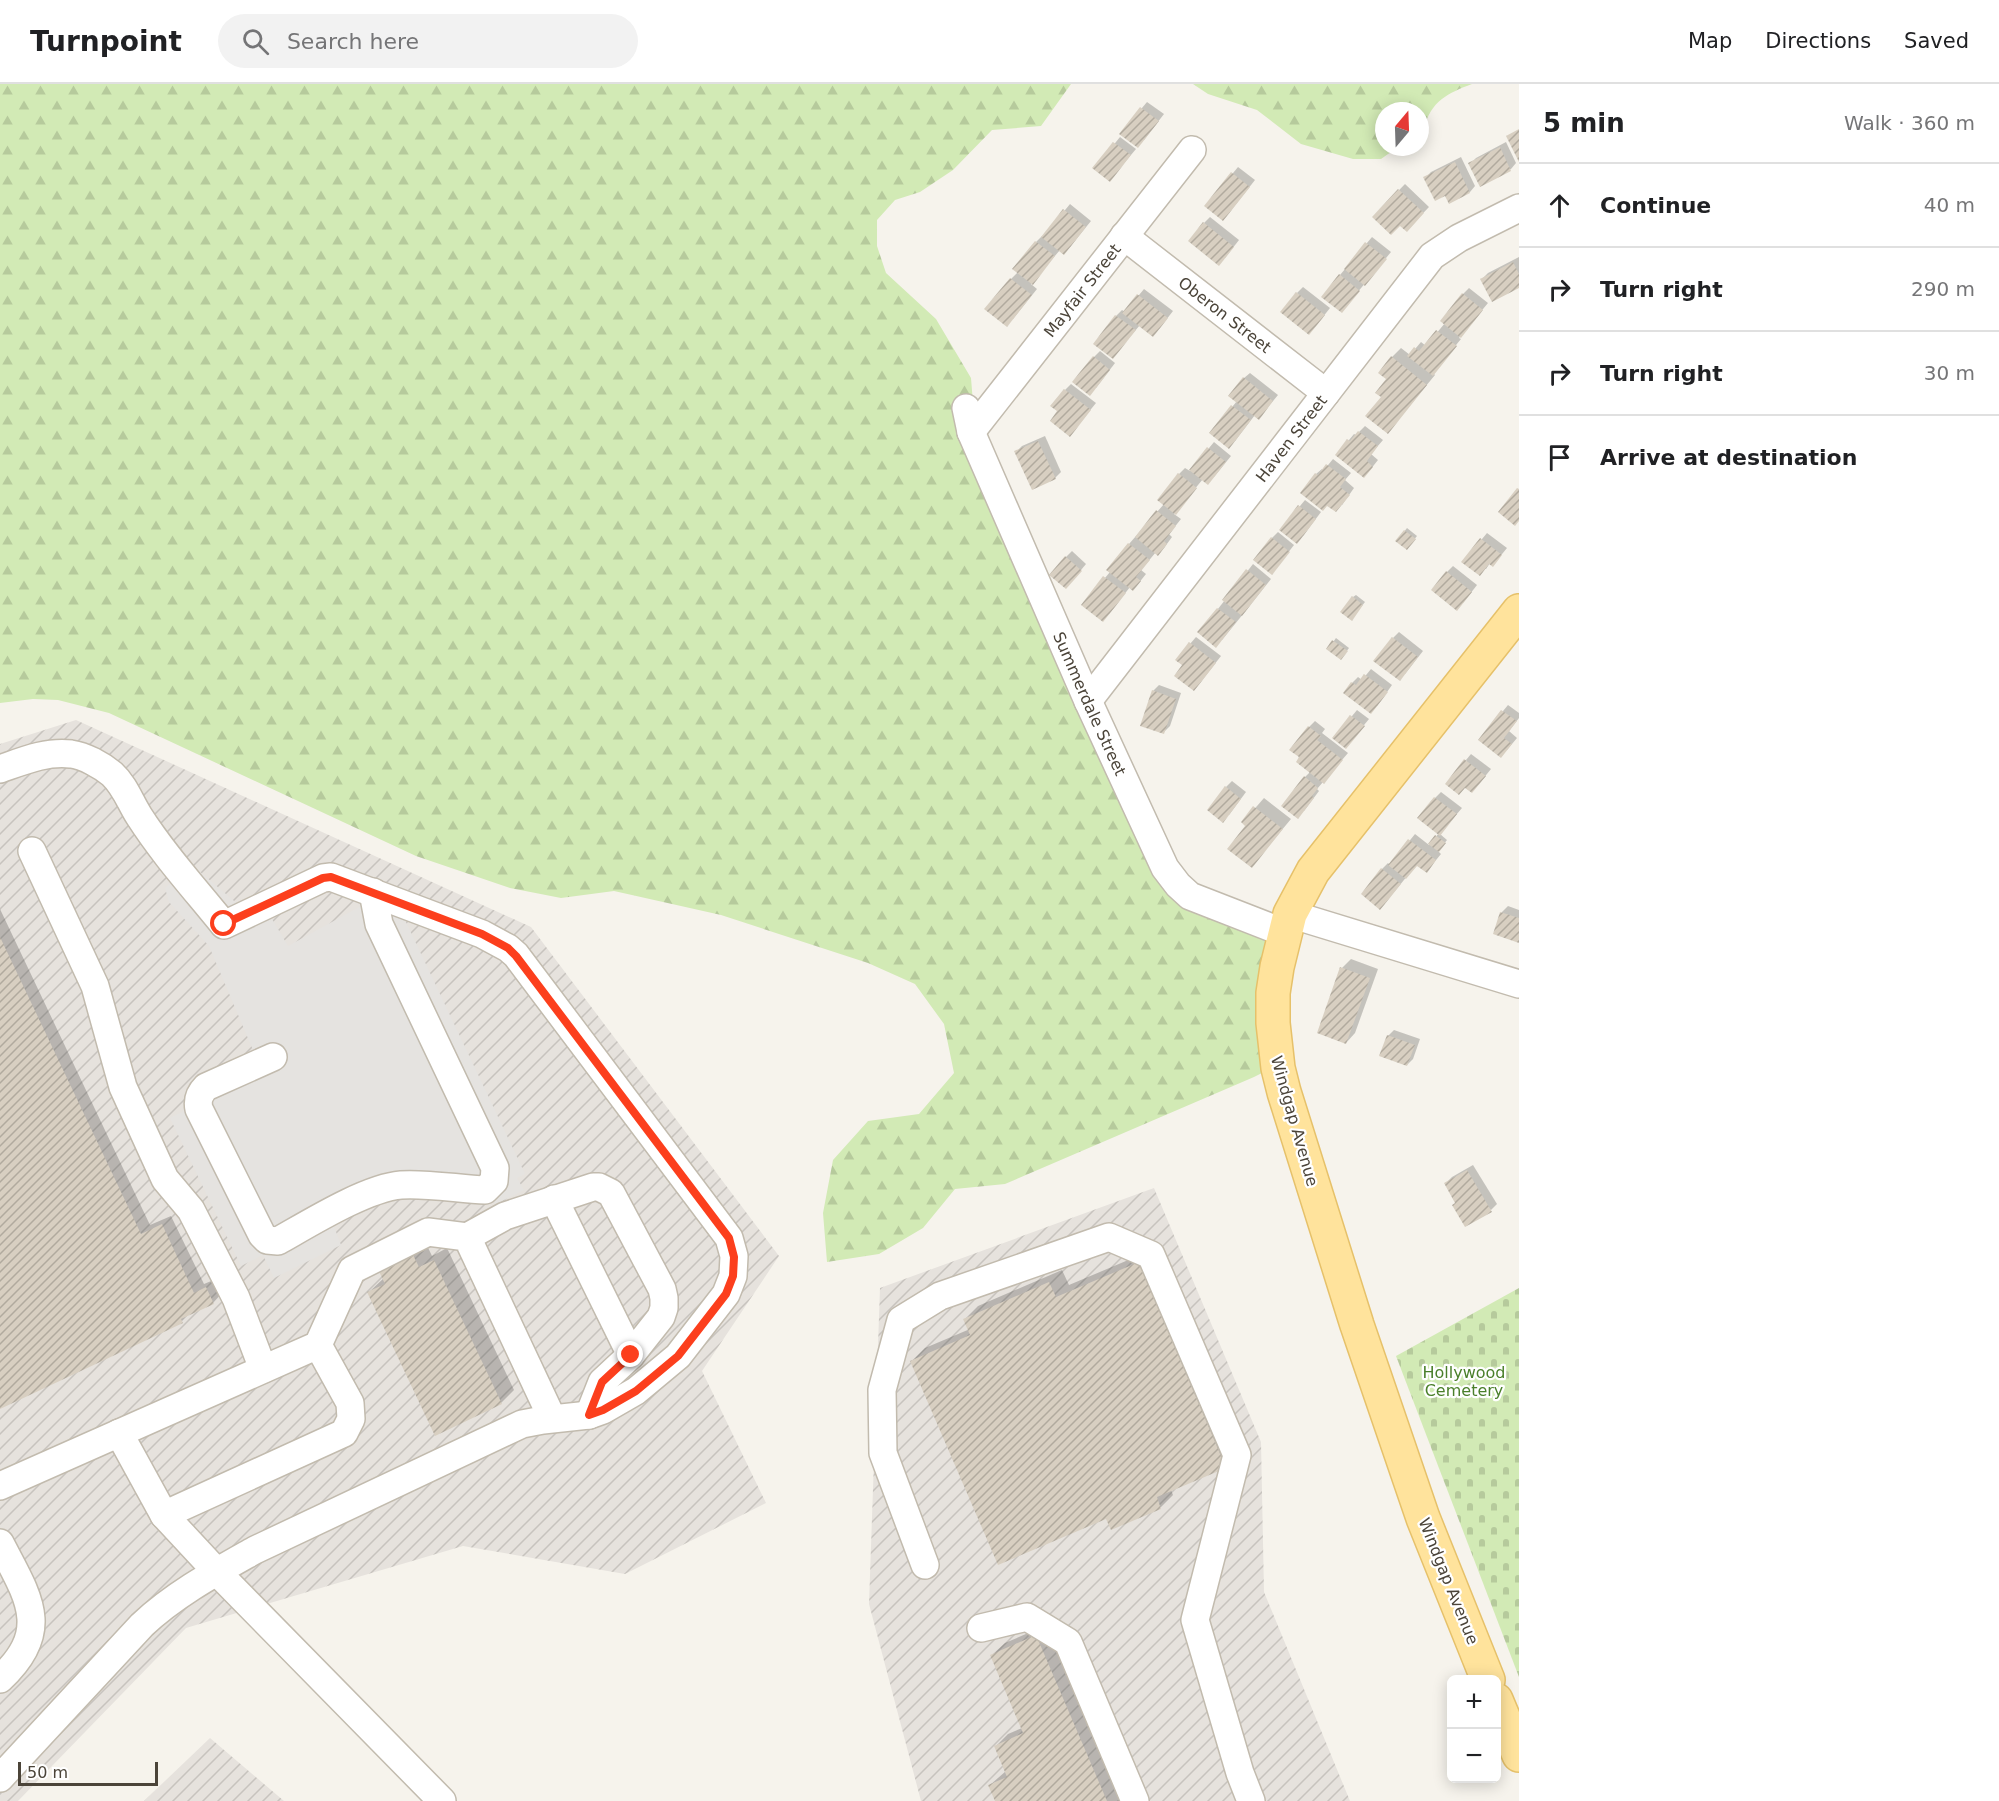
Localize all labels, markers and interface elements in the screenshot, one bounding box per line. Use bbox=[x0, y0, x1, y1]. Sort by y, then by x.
search box bbox=[218, 14, 638, 68]
text: Turnpoint bbox=[30, 25, 182, 58]
icon: search bbox=[239, 25, 272, 58]
text: Search here bbox=[287, 29, 419, 54]
text: Map bbox=[1688, 29, 1732, 53]
text: Directions bbox=[1765, 29, 1871, 53]
text: Saved bbox=[1904, 29, 1969, 53]
north arrow bbox=[1375, 102, 1429, 156]
text: 5 min bbox=[1543, 108, 1625, 138]
text: Walk · 360 m bbox=[1844, 111, 1975, 135]
icon: ahead bbox=[1543, 189, 1576, 222]
text: Continue bbox=[1600, 193, 1711, 218]
text: 40 m bbox=[1924, 193, 1975, 217]
street label: Mayfair Street bbox=[1040, 240, 1125, 341]
street label: Oberon Street bbox=[1175, 273, 1275, 357]
icon: right bbox=[1543, 273, 1576, 306]
text: Turn right bbox=[1600, 277, 1723, 302]
text: 290 m bbox=[1911, 277, 1975, 301]
icon: right bbox=[1543, 357, 1576, 390]
text: Turn right bbox=[1600, 361, 1723, 386]
text: 30 m bbox=[1924, 361, 1975, 385]
street label: Haven Street bbox=[1252, 391, 1331, 486]
icon: arrive bbox=[1543, 441, 1576, 474]
text: Arrive at destination bbox=[1600, 445, 1857, 470]
street label: Summerdale Street bbox=[1049, 629, 1130, 779]
route start bbox=[210, 910, 236, 936]
street label: Windgap Avenue bbox=[1267, 1054, 1322, 1189]
route end bbox=[617, 1341, 643, 1367]
park label: Hollywood Cemetery bbox=[1423, 1363, 1506, 1400]
street label: Windgap Avenue bbox=[1414, 1515, 1483, 1647]
map controls bbox=[1447, 1675, 1501, 1783]
button: + bbox=[1447, 1675, 1501, 1729]
button: − bbox=[1447, 1729, 1501, 1783]
scale bar bbox=[18, 1759, 158, 1786]
text: 50 m bbox=[27, 1763, 68, 1782]

